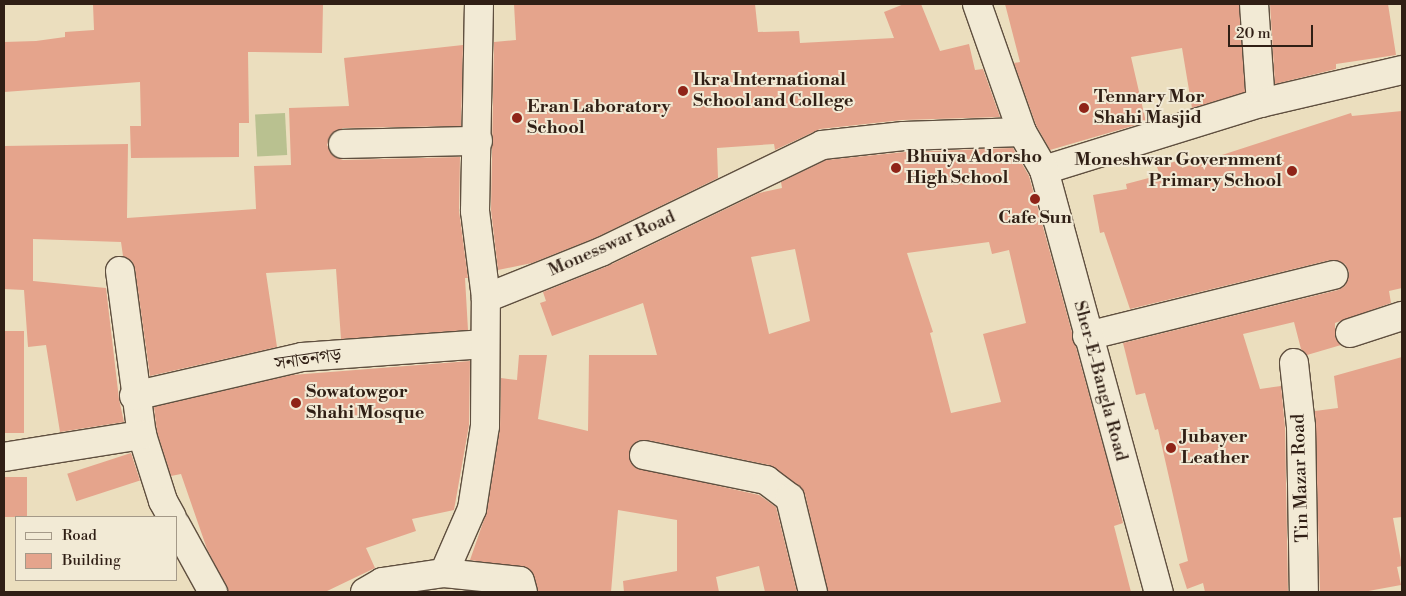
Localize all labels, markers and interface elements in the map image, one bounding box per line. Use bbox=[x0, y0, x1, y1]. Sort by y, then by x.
scale bar bbox=[1231, 15, 1316, 47]
text: 20 m bbox=[1236, 24, 1271, 43]
place label: Ikra International School and College bbox=[693, 70, 853, 112]
marker: Ikra International School and College bbox=[677, 85, 689, 97]
place label: Tennary Mor Shahi Masjid bbox=[1094, 87, 1205, 130]
place label: Eran Laboratory School bbox=[527, 97, 671, 140]
marker: Tennary Mor Shahi Masjid bbox=[1078, 102, 1090, 114]
marker: Eran Laboratory School bbox=[511, 112, 523, 124]
place label: Bhuiya Adorsho High School bbox=[906, 147, 1042, 190]
place label: Moneshwar Government Primary School bbox=[1074, 150, 1282, 192]
marker: Bhuiya Adorsho High School bbox=[890, 162, 902, 174]
marker: Moneshwar Government Primary School bbox=[1286, 165, 1298, 177]
marker: Cafe Sun bbox=[1029, 193, 1041, 205]
street label: Monesswar Road bbox=[545, 206, 679, 282]
place label: Cafe Sun bbox=[998, 207, 1072, 229]
street label: Sher-E-Bangla Road bbox=[1068, 298, 1132, 464]
street label: সনাতনগড় bbox=[273, 345, 343, 375]
place label: Sowatowgor Shahi Mosque bbox=[306, 382, 424, 424]
marker: Sowatowgor Shahi Mosque bbox=[290, 397, 302, 409]
street label: Tin Mazar Road bbox=[1288, 413, 1314, 543]
place label: Jubayer Leather bbox=[1181, 427, 1249, 469]
marker: Jubayer Leather bbox=[1165, 442, 1177, 454]
legend bbox=[15, 516, 178, 581]
text: Road bbox=[62, 526, 97, 545]
text: Building bbox=[62, 551, 121, 570]

